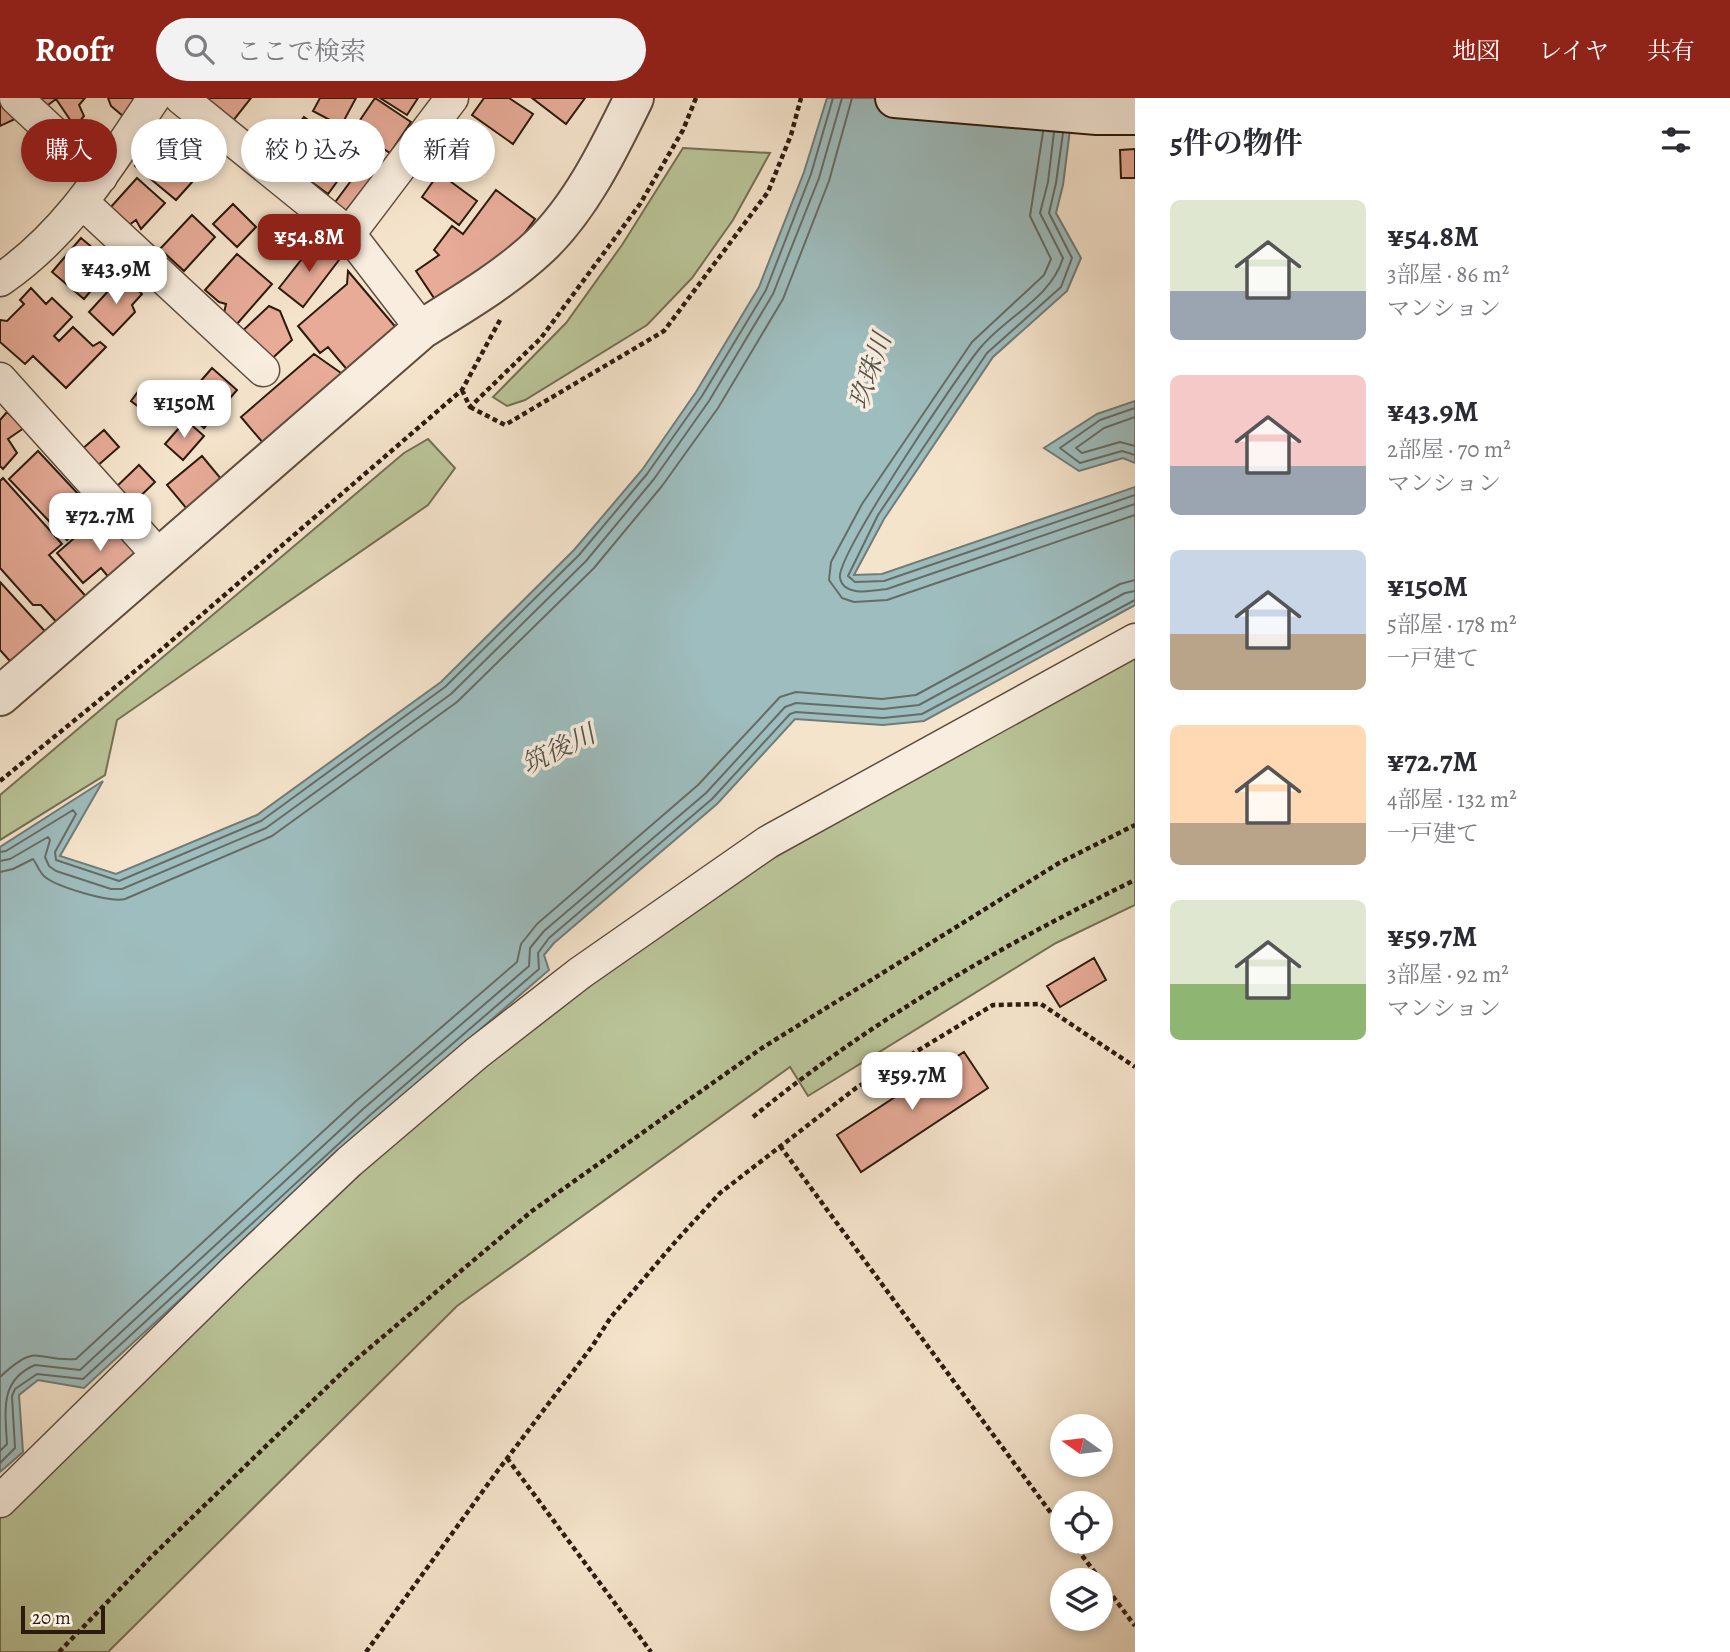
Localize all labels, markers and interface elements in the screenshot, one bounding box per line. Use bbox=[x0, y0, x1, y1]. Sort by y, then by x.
search box bbox=[156, 18, 646, 81]
text: Roofr bbox=[35, 27, 114, 72]
icon: search bbox=[180, 30, 218, 68]
text: ここで検索 bbox=[236, 34, 366, 69]
text: 地図 bbox=[1452, 35, 1500, 67]
text: レイヤ bbox=[1538, 35, 1609, 67]
text: 共有 bbox=[1647, 35, 1695, 67]
chip: 購入 bbox=[21, 119, 117, 182]
chip: 賃貸 bbox=[131, 119, 227, 182]
chip: 絞り込み bbox=[241, 119, 385, 182]
chip: 新着 bbox=[399, 119, 495, 182]
icon: filters bbox=[1657, 121, 1695, 159]
text: 5件の物件 bbox=[1170, 123, 1303, 163]
pin: ¥54.8M bbox=[252, 214, 366, 274]
text: ¥54.8M bbox=[1387, 216, 1479, 256]
text: ¥54.8M bbox=[274, 221, 344, 252]
icon: home bbox=[1226, 228, 1310, 312]
pin: ¥43.9M bbox=[59, 246, 173, 306]
text: ¥43.9M bbox=[81, 253, 151, 284]
text: 3部屋 · 86 m² bbox=[1387, 259, 1509, 290]
text: マンション bbox=[1387, 293, 1501, 324]
water label: 玖珠川 bbox=[841, 326, 901, 414]
pin: ¥150M bbox=[135, 380, 233, 440]
text: ¥150M bbox=[153, 387, 215, 418]
text: ¥43.9M bbox=[1387, 391, 1479, 431]
icon: home bbox=[1226, 403, 1310, 487]
text: 2部屋 · 70 m² bbox=[1387, 434, 1511, 465]
text: マンション bbox=[1387, 468, 1501, 499]
pin: ¥72.7M bbox=[43, 494, 157, 553]
text: ¥72.7M bbox=[65, 500, 135, 531]
text: ¥150M bbox=[1387, 566, 1468, 606]
icon: home bbox=[1226, 578, 1310, 662]
text: 5部屋 · 178 m² bbox=[1387, 609, 1517, 640]
text: 一戸建て bbox=[1387, 643, 1479, 674]
water label: 筑後川 bbox=[515, 715, 604, 782]
text: ¥72.7M bbox=[1387, 741, 1478, 781]
icon: home bbox=[1226, 753, 1310, 837]
text: 4部屋 · 132 m² bbox=[1387, 784, 1517, 815]
text: 一戸建て bbox=[1387, 818, 1479, 849]
text: ¥59.7M bbox=[1387, 916, 1477, 956]
icon: home bbox=[1226, 928, 1310, 1012]
text: 3部屋 · 92 m² bbox=[1387, 959, 1509, 990]
text: マンション bbox=[1387, 993, 1501, 1024]
pin: ¥59.7M bbox=[855, 1052, 969, 1112]
text: ¥59.7M bbox=[877, 1059, 947, 1090]
north arrow bbox=[1050, 1414, 1113, 1477]
map controls bbox=[1050, 1414, 1113, 1631]
button: locate bbox=[1050, 1491, 1113, 1554]
button: layers bbox=[1050, 1568, 1113, 1631]
scale bar bbox=[21, 1603, 105, 1635]
text: 20 m bbox=[32, 1605, 71, 1631]

